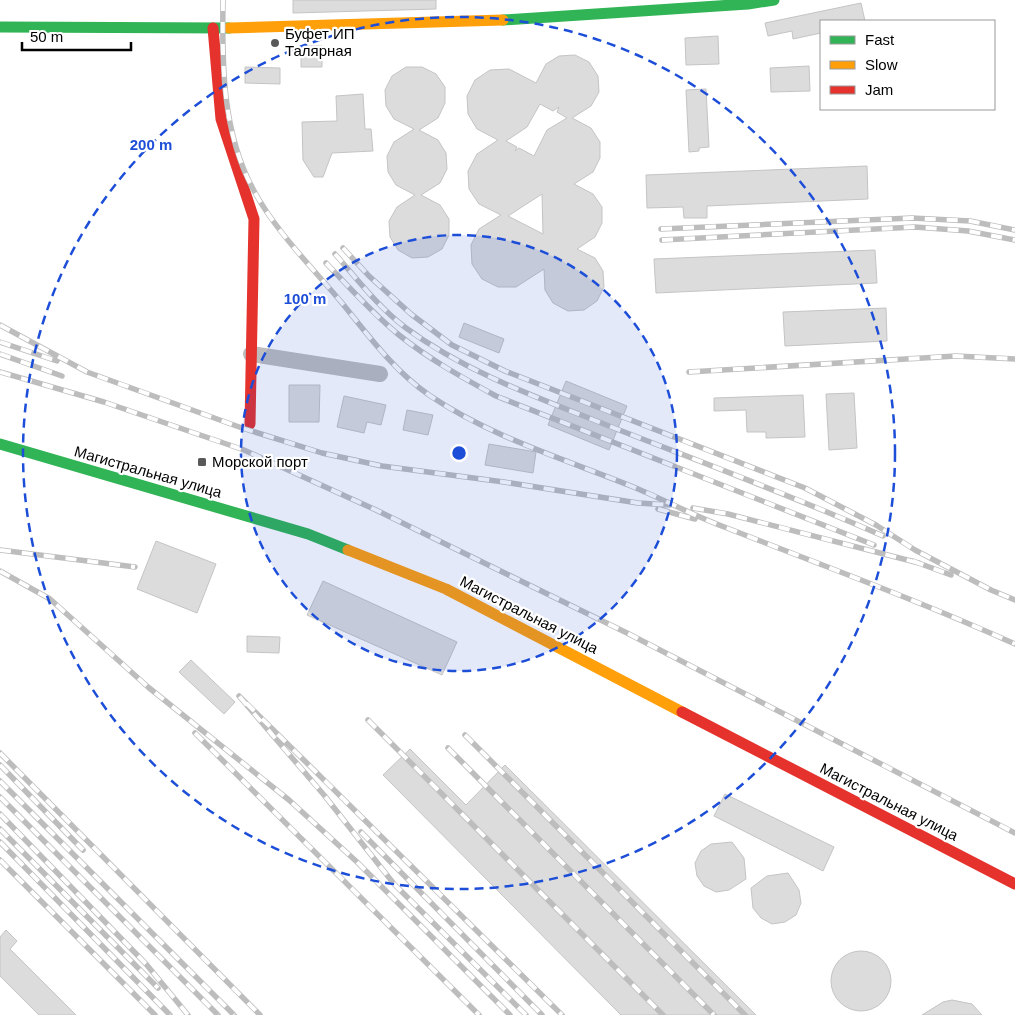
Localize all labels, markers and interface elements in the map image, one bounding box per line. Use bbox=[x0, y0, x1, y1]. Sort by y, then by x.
scale bar bbox=[22, 20, 131, 52]
legend bbox=[820, 20, 995, 110]
place label: Буфет ИП Талярная bbox=[285, 25, 355, 59]
text: 50 m bbox=[30, 28, 63, 45]
text: Fast bbox=[865, 31, 895, 48]
marker: Буфет ИП Талярная bbox=[269, 37, 281, 49]
text: Slow bbox=[865, 56, 898, 73]
text: Jam bbox=[865, 81, 893, 98]
text: 200 m bbox=[130, 136, 172, 153]
text: 100 m bbox=[284, 290, 326, 307]
street label: Магистральная улица bbox=[72, 442, 224, 501]
centre of rings bbox=[450, 444, 468, 462]
place label: Морской порт bbox=[212, 453, 308, 470]
marker: Морской порт bbox=[196, 456, 208, 468]
street label: Магистральная улица bbox=[457, 572, 602, 657]
street label: Магистральная улица bbox=[817, 759, 962, 844]

